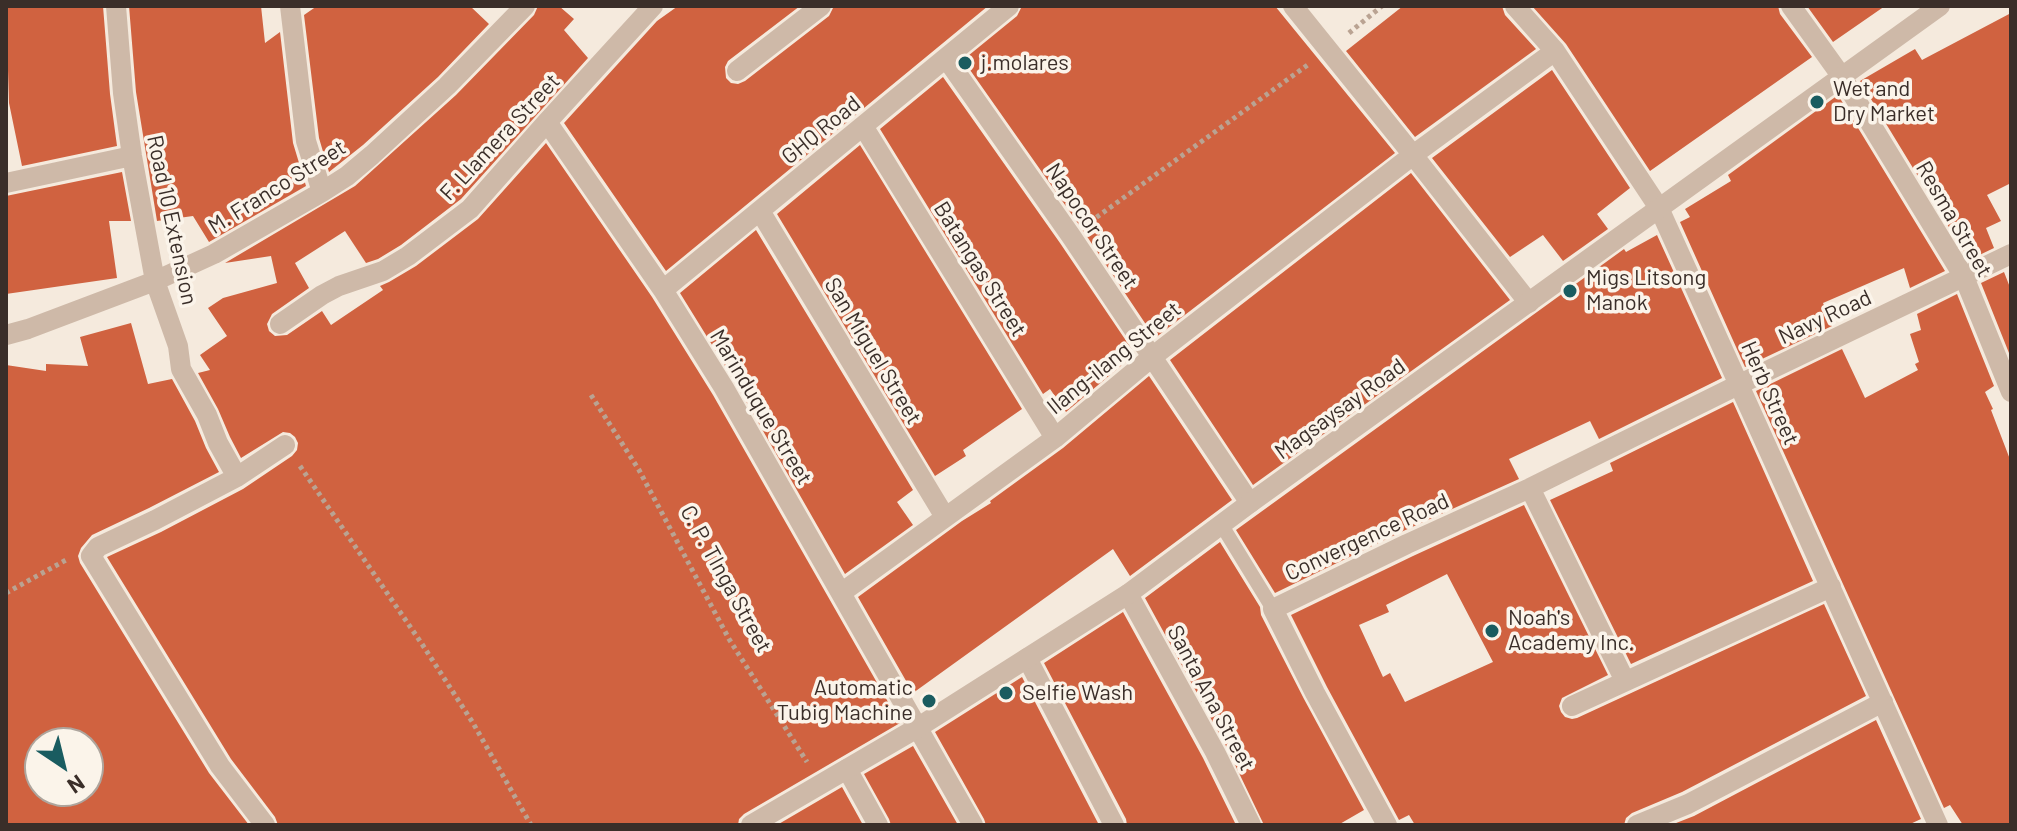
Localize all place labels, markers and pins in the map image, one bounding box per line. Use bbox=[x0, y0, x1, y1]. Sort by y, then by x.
place label: j.molares bbox=[981, 50, 1069, 76]
marker: j.molares bbox=[956, 54, 974, 72]
place label: Wet and Dry Market bbox=[1833, 76, 1935, 128]
marker: Wet and Dry Market bbox=[1808, 93, 1826, 111]
place label: Migs Litsong Manok bbox=[1586, 265, 1706, 316]
marker: Migs Litsong Manok bbox=[1561, 282, 1579, 300]
place label: Noah's Academy Inc. bbox=[1508, 605, 1634, 656]
marker: Noah's Academy Inc. bbox=[1483, 622, 1501, 640]
place label: Automatic Tubig Machine bbox=[777, 675, 913, 726]
place label: Selfie Wash bbox=[1022, 680, 1133, 706]
marker: Selfie Wash bbox=[997, 684, 1015, 702]
marker: Automatic Tubig Machine bbox=[920, 692, 938, 710]

